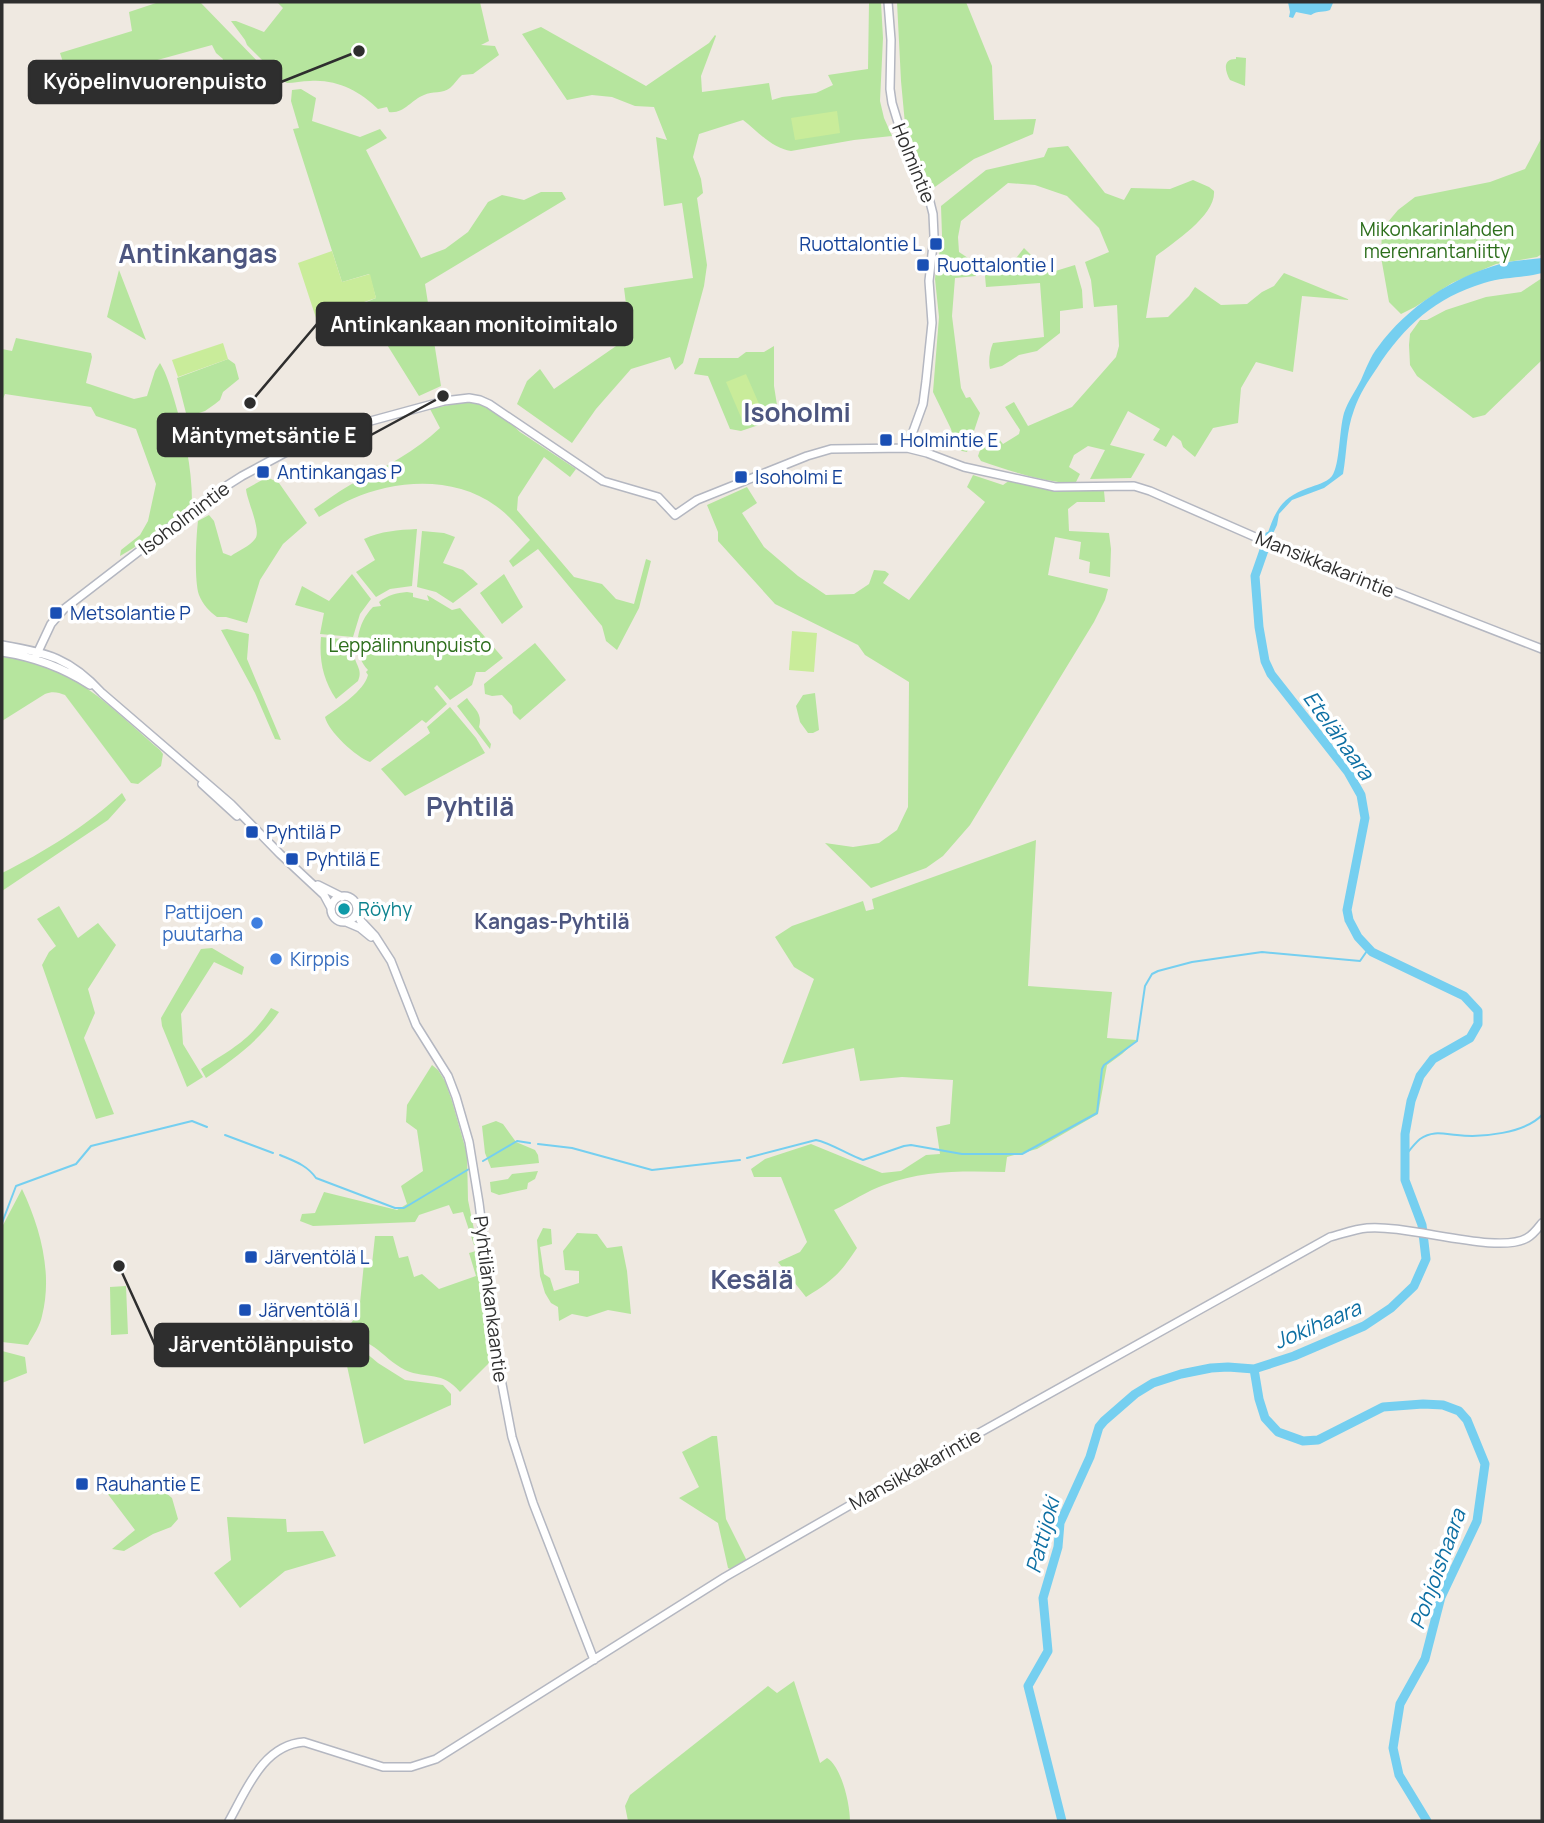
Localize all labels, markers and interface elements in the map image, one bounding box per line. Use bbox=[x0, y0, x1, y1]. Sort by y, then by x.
callout: Kyöpelinvuorenpuisto bbox=[29, 61, 281, 103]
text: Kyöpelinvuorenpuisto bbox=[43, 67, 267, 95]
street label: Holmintie bbox=[886, 119, 942, 207]
park label: Mikonkarinlahden merenrantaniitty bbox=[1360, 216, 1514, 264]
place label: Ruottalontie L bbox=[799, 231, 922, 257]
district label: Antinkangas bbox=[119, 235, 277, 271]
marker: Ruottalontie L bbox=[928, 236, 944, 252]
place label: Ruottalontie I bbox=[937, 252, 1055, 278]
marker: Ruottalontie I bbox=[915, 257, 931, 273]
callout: Antinkankaan monitoimitalo bbox=[317, 303, 632, 345]
text: Antinkankaan monitoimitalo bbox=[330, 310, 618, 338]
district label: Isoholmi bbox=[743, 394, 851, 430]
callout: Mäntymetsäntie E bbox=[158, 414, 371, 456]
text: Mäntymetsäntie E bbox=[172, 421, 356, 449]
place label: Holmintie E bbox=[900, 427, 998, 453]
marker: Holmintie E bbox=[878, 432, 894, 448]
place label: Antinkangas P bbox=[277, 459, 402, 485]
marker: Antinkangas P bbox=[255, 464, 271, 480]
place label: Isoholmi E bbox=[755, 464, 843, 490]
marker: Isoholmi E bbox=[733, 469, 749, 485]
street label: Isoholmintie bbox=[133, 475, 235, 561]
street label: Mansikkakarintie bbox=[1252, 524, 1398, 604]
place label: Metsolantie P bbox=[70, 600, 191, 626]
marker: Metsolantie P bbox=[48, 605, 64, 621]
park label: Leppälinnunpuisto bbox=[328, 632, 492, 658]
water label: Etelähaara bbox=[1297, 685, 1382, 786]
district label: Pyhtilä bbox=[426, 788, 514, 824]
place label: Pyhtilä P bbox=[266, 819, 341, 845]
marker: Pyhtilä P bbox=[244, 824, 260, 840]
place label: Pyhtilä E bbox=[306, 846, 380, 872]
marker: Pyhtilä E bbox=[284, 851, 300, 867]
place label: Röyhy bbox=[358, 896, 412, 922]
place label: Pattijoen puutarha bbox=[162, 899, 243, 947]
marker: Röyhy bbox=[336, 901, 352, 917]
district label: Kangas-Pyhtilä bbox=[474, 907, 630, 935]
marker: Pattijoen puutarha bbox=[249, 915, 265, 931]
place label: Kirppis bbox=[290, 946, 349, 972]
marker: Kirppis bbox=[268, 951, 284, 967]
street label: Pyhtilänkankaantie bbox=[468, 1214, 514, 1384]
place label: Järventölä L bbox=[265, 1244, 370, 1270]
marker: Järventölä L bbox=[243, 1249, 259, 1265]
district label: Kesälä bbox=[711, 1261, 793, 1297]
water label: Jokihaara bbox=[1269, 1293, 1366, 1355]
place label: Järventölä I bbox=[259, 1297, 358, 1323]
marker: Järventölä I bbox=[237, 1302, 253, 1318]
callout: Järventölänpuisto bbox=[155, 1324, 368, 1366]
text: Järventölänpuisto bbox=[168, 1330, 354, 1358]
street label: Mansikkakarintie bbox=[844, 1422, 986, 1516]
place label: Rauhantie E bbox=[96, 1471, 201, 1497]
marker: Rauhantie E bbox=[74, 1476, 90, 1492]
water label: Pattijoki bbox=[1018, 1491, 1066, 1576]
water label: Pohjoishaara bbox=[1402, 1504, 1472, 1633]

